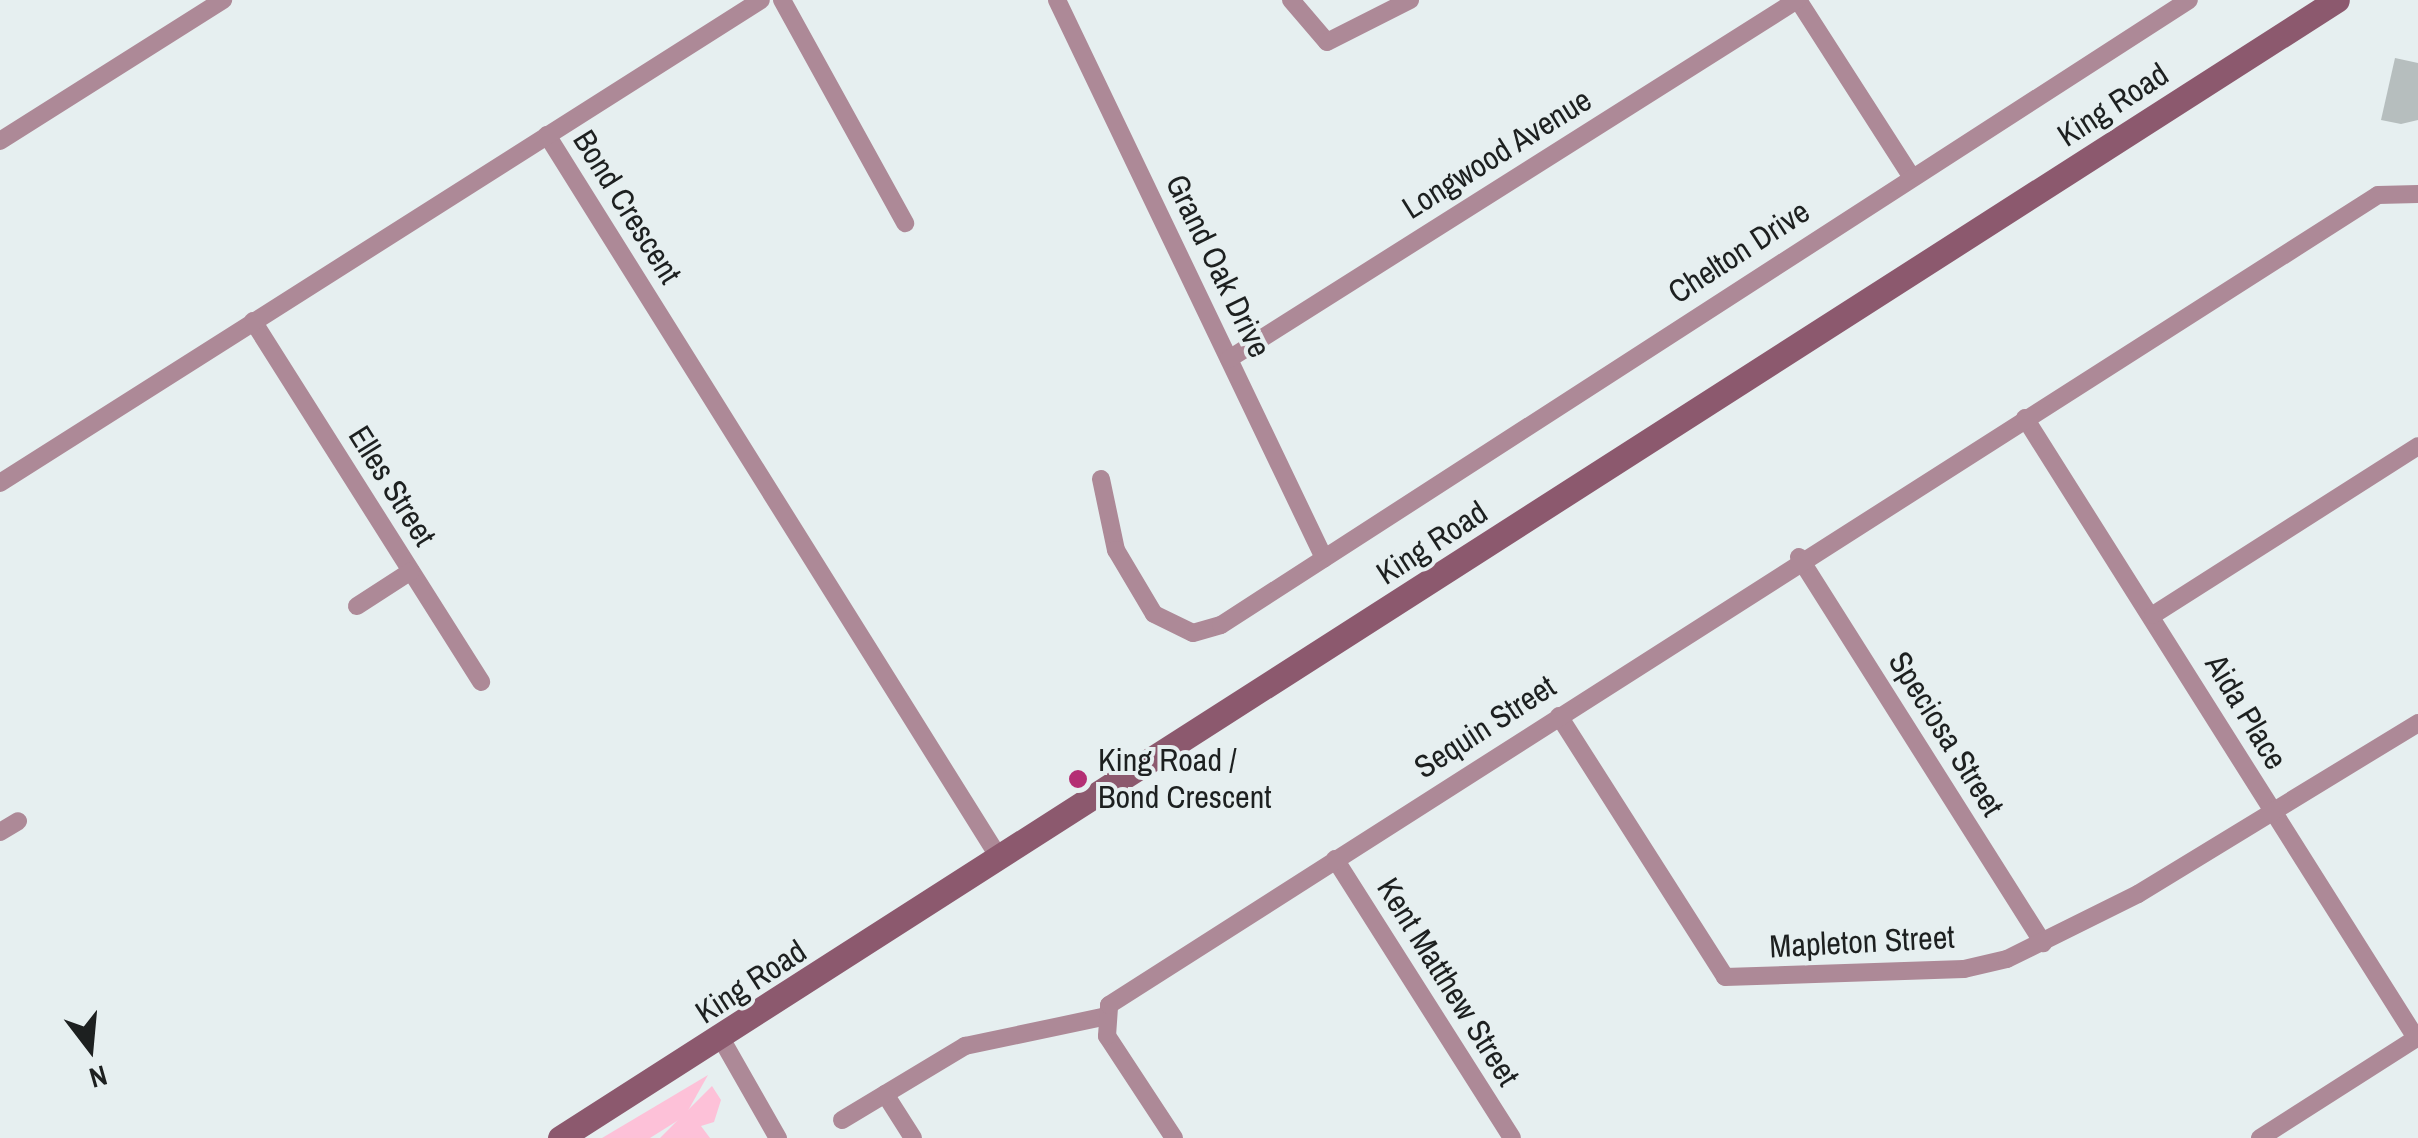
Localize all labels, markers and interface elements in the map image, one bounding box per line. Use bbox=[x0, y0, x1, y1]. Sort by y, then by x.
street label: King Road bbox=[2051, 55, 2175, 155]
street label: Longwood Avenue bbox=[1395, 80, 1599, 228]
street label: Bond Crescent bbox=[565, 123, 689, 291]
street label: Grand Oak Drive bbox=[1157, 168, 1279, 364]
street label: Chelton Drive bbox=[1661, 192, 1817, 312]
street label: Elles Street bbox=[340, 419, 444, 553]
street label: King Road bbox=[1370, 493, 1494, 593]
street label: Speciosa Street bbox=[1880, 645, 2012, 823]
street label: Aida Place bbox=[2197, 648, 2295, 776]
street label: Sequin Street bbox=[1407, 667, 1563, 787]
place label: King Road / Bond Crescent bbox=[1098, 742, 1272, 817]
marker: King Road / Bond Crescent bbox=[1067, 768, 1089, 790]
street label: Kent Matthew Street bbox=[1369, 871, 1527, 1093]
street label: Mapleton Street bbox=[1768, 918, 1956, 966]
street label: King Road bbox=[689, 932, 813, 1032]
north arrow bbox=[40, 998, 140, 1098]
text: N bbox=[85, 1056, 111, 1097]

